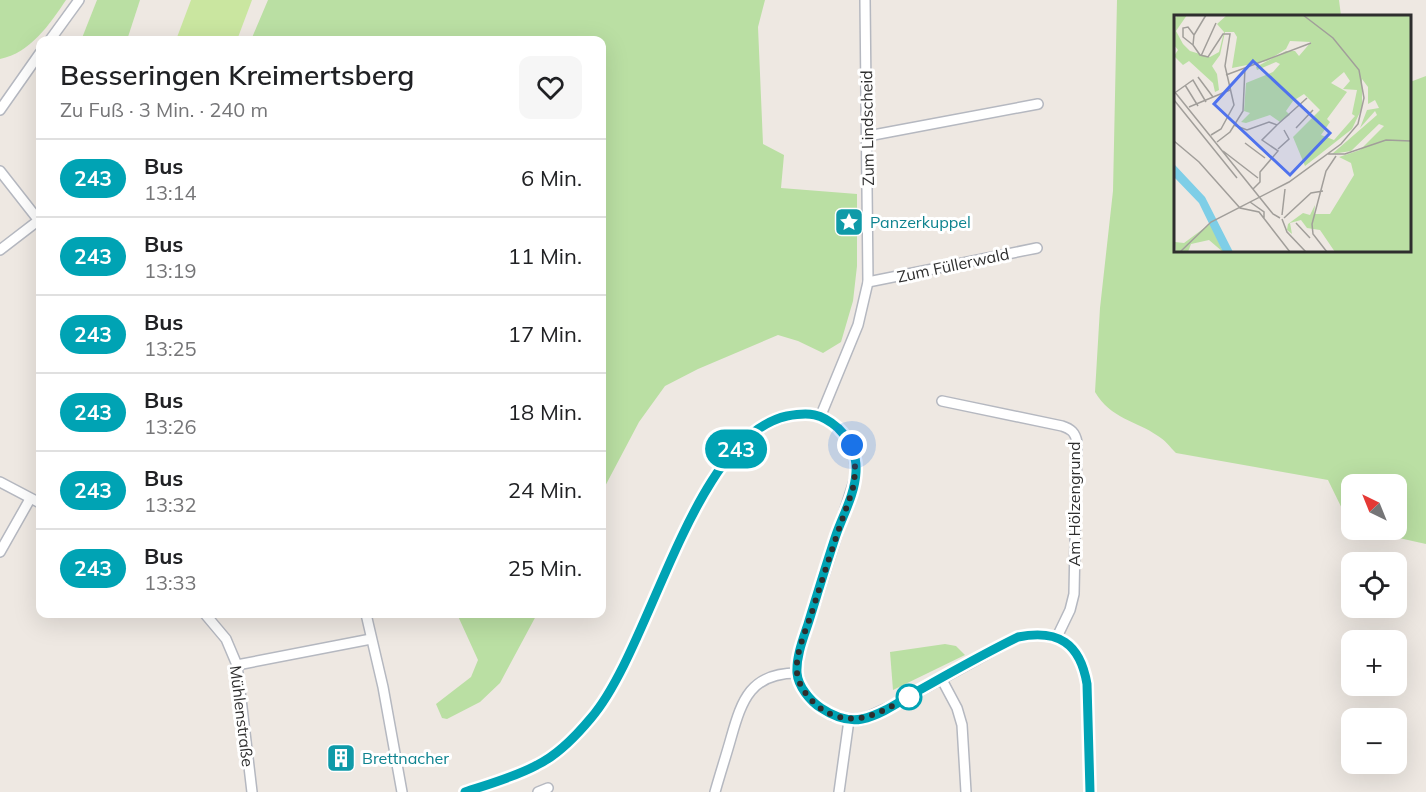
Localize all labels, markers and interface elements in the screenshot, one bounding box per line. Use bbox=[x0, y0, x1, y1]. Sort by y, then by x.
inset map bbox=[1174, 15, 1411, 252]
button: heart bbox=[519, 56, 582, 119]
text: Besseringen Kreimertsberg bbox=[60, 57, 414, 92]
street label: Zum Lindscheid bbox=[856, 70, 878, 186]
text: Zu Fuß · 3 Min. · 240 m bbox=[60, 97, 268, 122]
text: Bus bbox=[144, 152, 183, 180]
text: 6 Min. bbox=[521, 164, 582, 192]
text: 243 bbox=[74, 165, 112, 191]
text: 13:14 bbox=[144, 180, 197, 205]
place icon: Panzerkuppel bbox=[833, 206, 865, 238]
place label: Panzerkuppel bbox=[870, 212, 971, 232]
text: Bus bbox=[144, 230, 183, 258]
text: 11 Min. bbox=[508, 242, 582, 270]
text: 243 bbox=[74, 243, 112, 269]
street label: Zum Füllerwald bbox=[895, 243, 1011, 287]
text: 13:19 bbox=[144, 258, 197, 283]
text: Bus bbox=[144, 308, 183, 336]
text: 17 Min. bbox=[508, 320, 582, 348]
text: 243 bbox=[74, 321, 112, 347]
text: 13:25 bbox=[144, 336, 197, 361]
text: Bus bbox=[144, 386, 183, 414]
text: 18 Min. bbox=[508, 398, 582, 426]
text: 243 bbox=[74, 399, 112, 425]
text: 13:26 bbox=[144, 414, 197, 439]
line badge: 243 bbox=[702, 430, 771, 468]
your location bbox=[837, 430, 867, 460]
text: 243 bbox=[717, 436, 755, 462]
street label: Am Hölzengrund bbox=[1064, 441, 1084, 567]
text: Bus bbox=[144, 464, 183, 492]
north arrow bbox=[1341, 474, 1407, 540]
map controls bbox=[1341, 474, 1407, 774]
text: 24 Min. bbox=[508, 476, 582, 504]
text: 243 bbox=[74, 477, 112, 503]
text: 13:32 bbox=[144, 492, 197, 517]
text: Bus bbox=[144, 542, 183, 570]
button: locate bbox=[1341, 552, 1407, 618]
text: 25 Min. bbox=[508, 554, 582, 582]
text: 243 bbox=[74, 555, 112, 581]
text: 13:33 bbox=[144, 570, 197, 595]
button: + bbox=[1341, 630, 1407, 696]
street label: Mühlenstraße bbox=[226, 664, 258, 768]
unlabelled marker bbox=[896, 684, 922, 710]
button: − bbox=[1341, 708, 1407, 774]
building icon: Brettnacher bbox=[325, 742, 357, 774]
place label: Brettnacher bbox=[362, 748, 449, 768]

